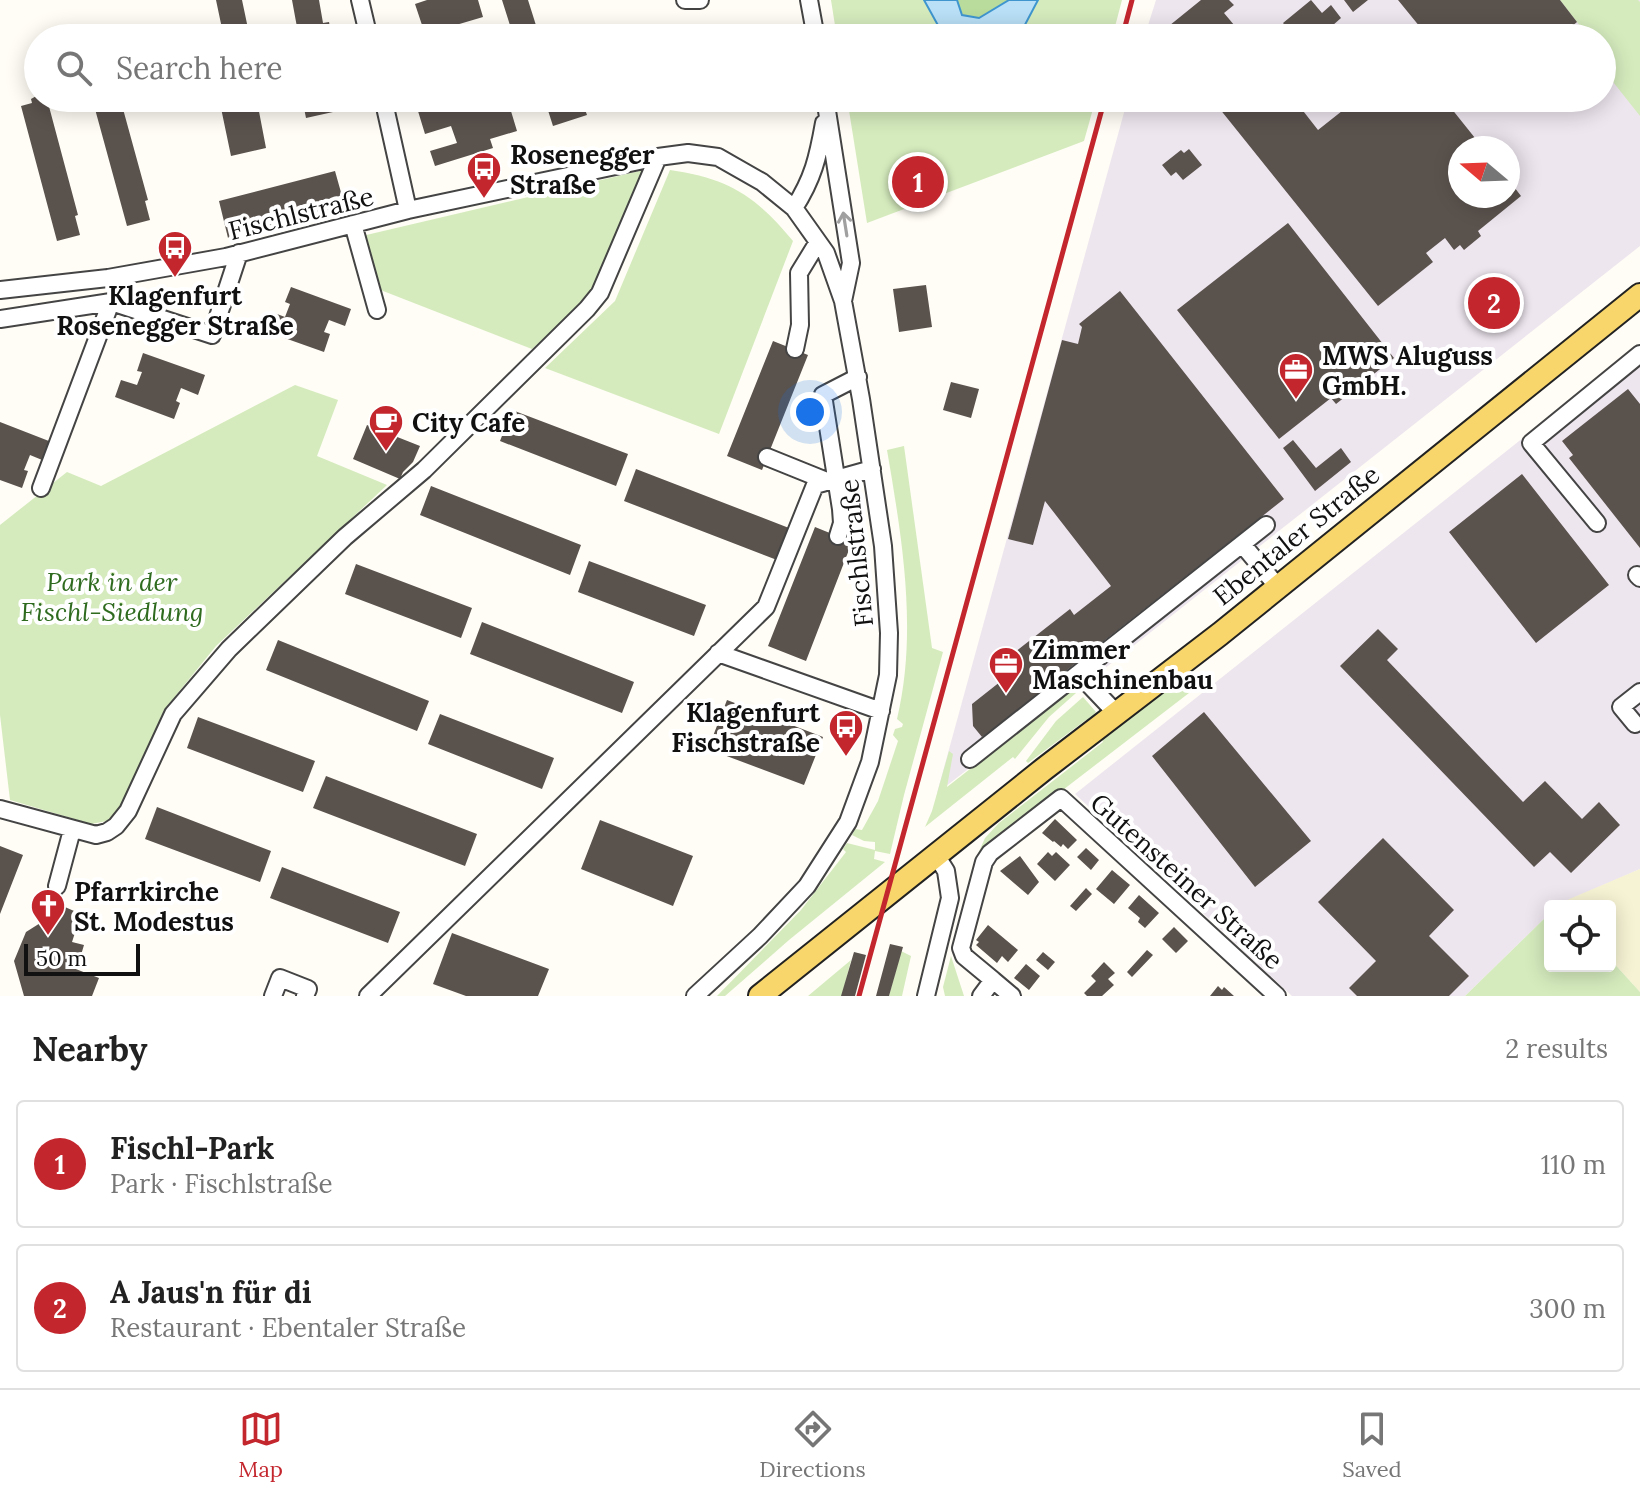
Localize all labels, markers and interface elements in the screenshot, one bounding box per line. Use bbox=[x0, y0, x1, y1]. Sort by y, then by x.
search box bbox=[24, 24, 1616, 112]
icon: search bbox=[52, 46, 96, 90]
text: Search here bbox=[116, 49, 283, 87]
north arrow bbox=[1448, 136, 1520, 208]
place label: Rosenegger Straße bbox=[510, 138, 655, 201]
bus stop icon: Rosenegger Straße bbox=[465, 150, 503, 200]
pin: 1 bbox=[892, 152, 944, 212]
street label: Fischlstraße bbox=[225, 179, 377, 247]
one-way arrow bbox=[837, 212, 852, 237]
bus stop icon: Klagenfurt Rosenegger Straße bbox=[156, 229, 194, 279]
pin: 2 bbox=[1468, 273, 1520, 333]
place label: Klagenfurt Rosenegger Straße bbox=[56, 279, 294, 342]
place label: MWS Aluguss GmbH. bbox=[1322, 339, 1493, 402]
office icon: MWS Aluguss GmbH. bbox=[1277, 351, 1315, 401]
your location bbox=[790, 392, 830, 432]
cafe icon: City Cafe bbox=[367, 403, 405, 453]
place label: City Cafe bbox=[412, 406, 525, 439]
street label: Ebentaler Straße bbox=[1206, 458, 1386, 612]
street label: Fischlstraße bbox=[832, 478, 880, 628]
park label: Park in der Fischl-Siedlung bbox=[21, 565, 203, 628]
place label: Zimmer Maschinenbau bbox=[1032, 633, 1213, 696]
office icon: Zimmer Maschinenbau bbox=[987, 645, 1025, 695]
place label: Klagenfurt Fischstraße bbox=[671, 696, 821, 759]
bus stop icon: Klagenfurt Fischstraße bbox=[827, 708, 865, 758]
street label: Gutensteiner Straße bbox=[1084, 786, 1290, 976]
place label: Pfarrkirche St. Modestus bbox=[74, 875, 234, 938]
church icon: Pfarrkirche St. Modestus bbox=[29, 887, 67, 937]
map controls bbox=[1544, 900, 1616, 972]
button: locate bbox=[1544, 900, 1616, 972]
scale bar bbox=[24, 940, 140, 976]
text: 50 m bbox=[36, 944, 87, 972]
text: Nearby bbox=[32, 1027, 148, 1070]
text: 2 results bbox=[1505, 1032, 1608, 1065]
text: Fischl-Park bbox=[110, 1129, 274, 1167]
text: 1 bbox=[55, 1148, 65, 1181]
text: 110 m bbox=[1541, 1148, 1606, 1181]
text: Park · Fischlstraße bbox=[110, 1167, 333, 1200]
text: A Jaus'n für di bbox=[110, 1273, 312, 1311]
text: 2 bbox=[53, 1292, 67, 1325]
text: 300 m bbox=[1529, 1292, 1606, 1325]
text: Restaurant · Ebentaler Straße bbox=[110, 1311, 466, 1344]
tab: Map bbox=[238, 1407, 283, 1483]
tab: Directions bbox=[759, 1407, 866, 1483]
tab: Saved bbox=[1342, 1407, 1402, 1483]

